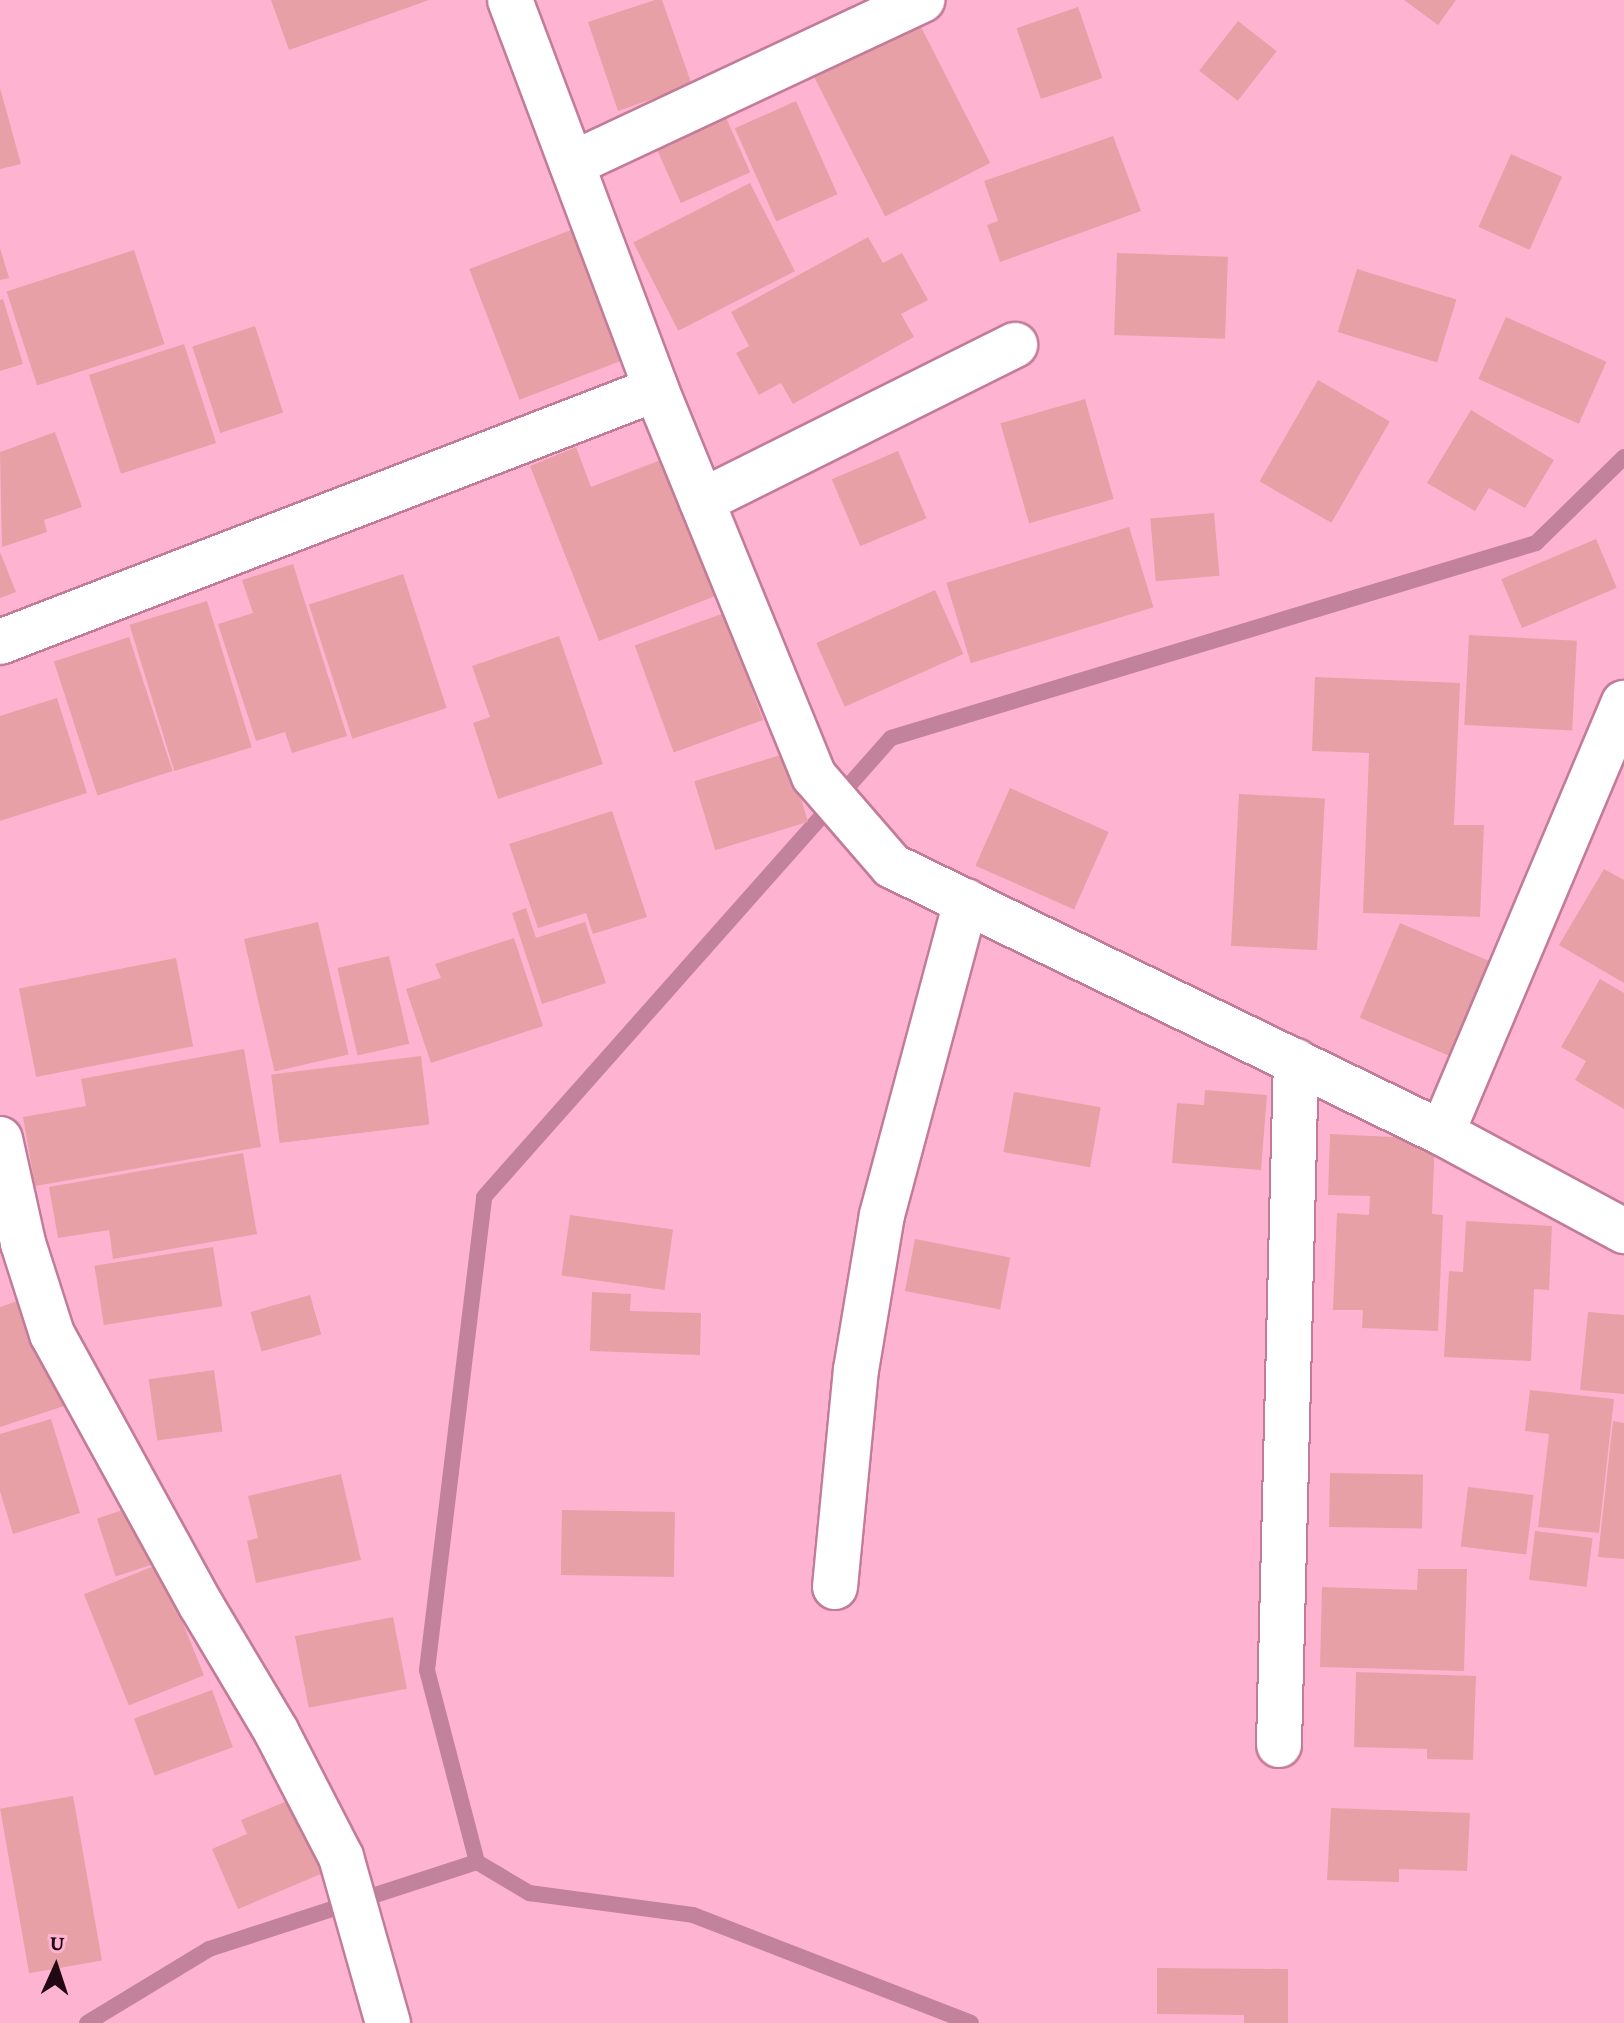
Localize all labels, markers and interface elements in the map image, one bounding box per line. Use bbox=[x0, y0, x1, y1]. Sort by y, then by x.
north arrow bbox=[16, 1927, 96, 2007]
text: U bbox=[49, 1930, 65, 1955]

